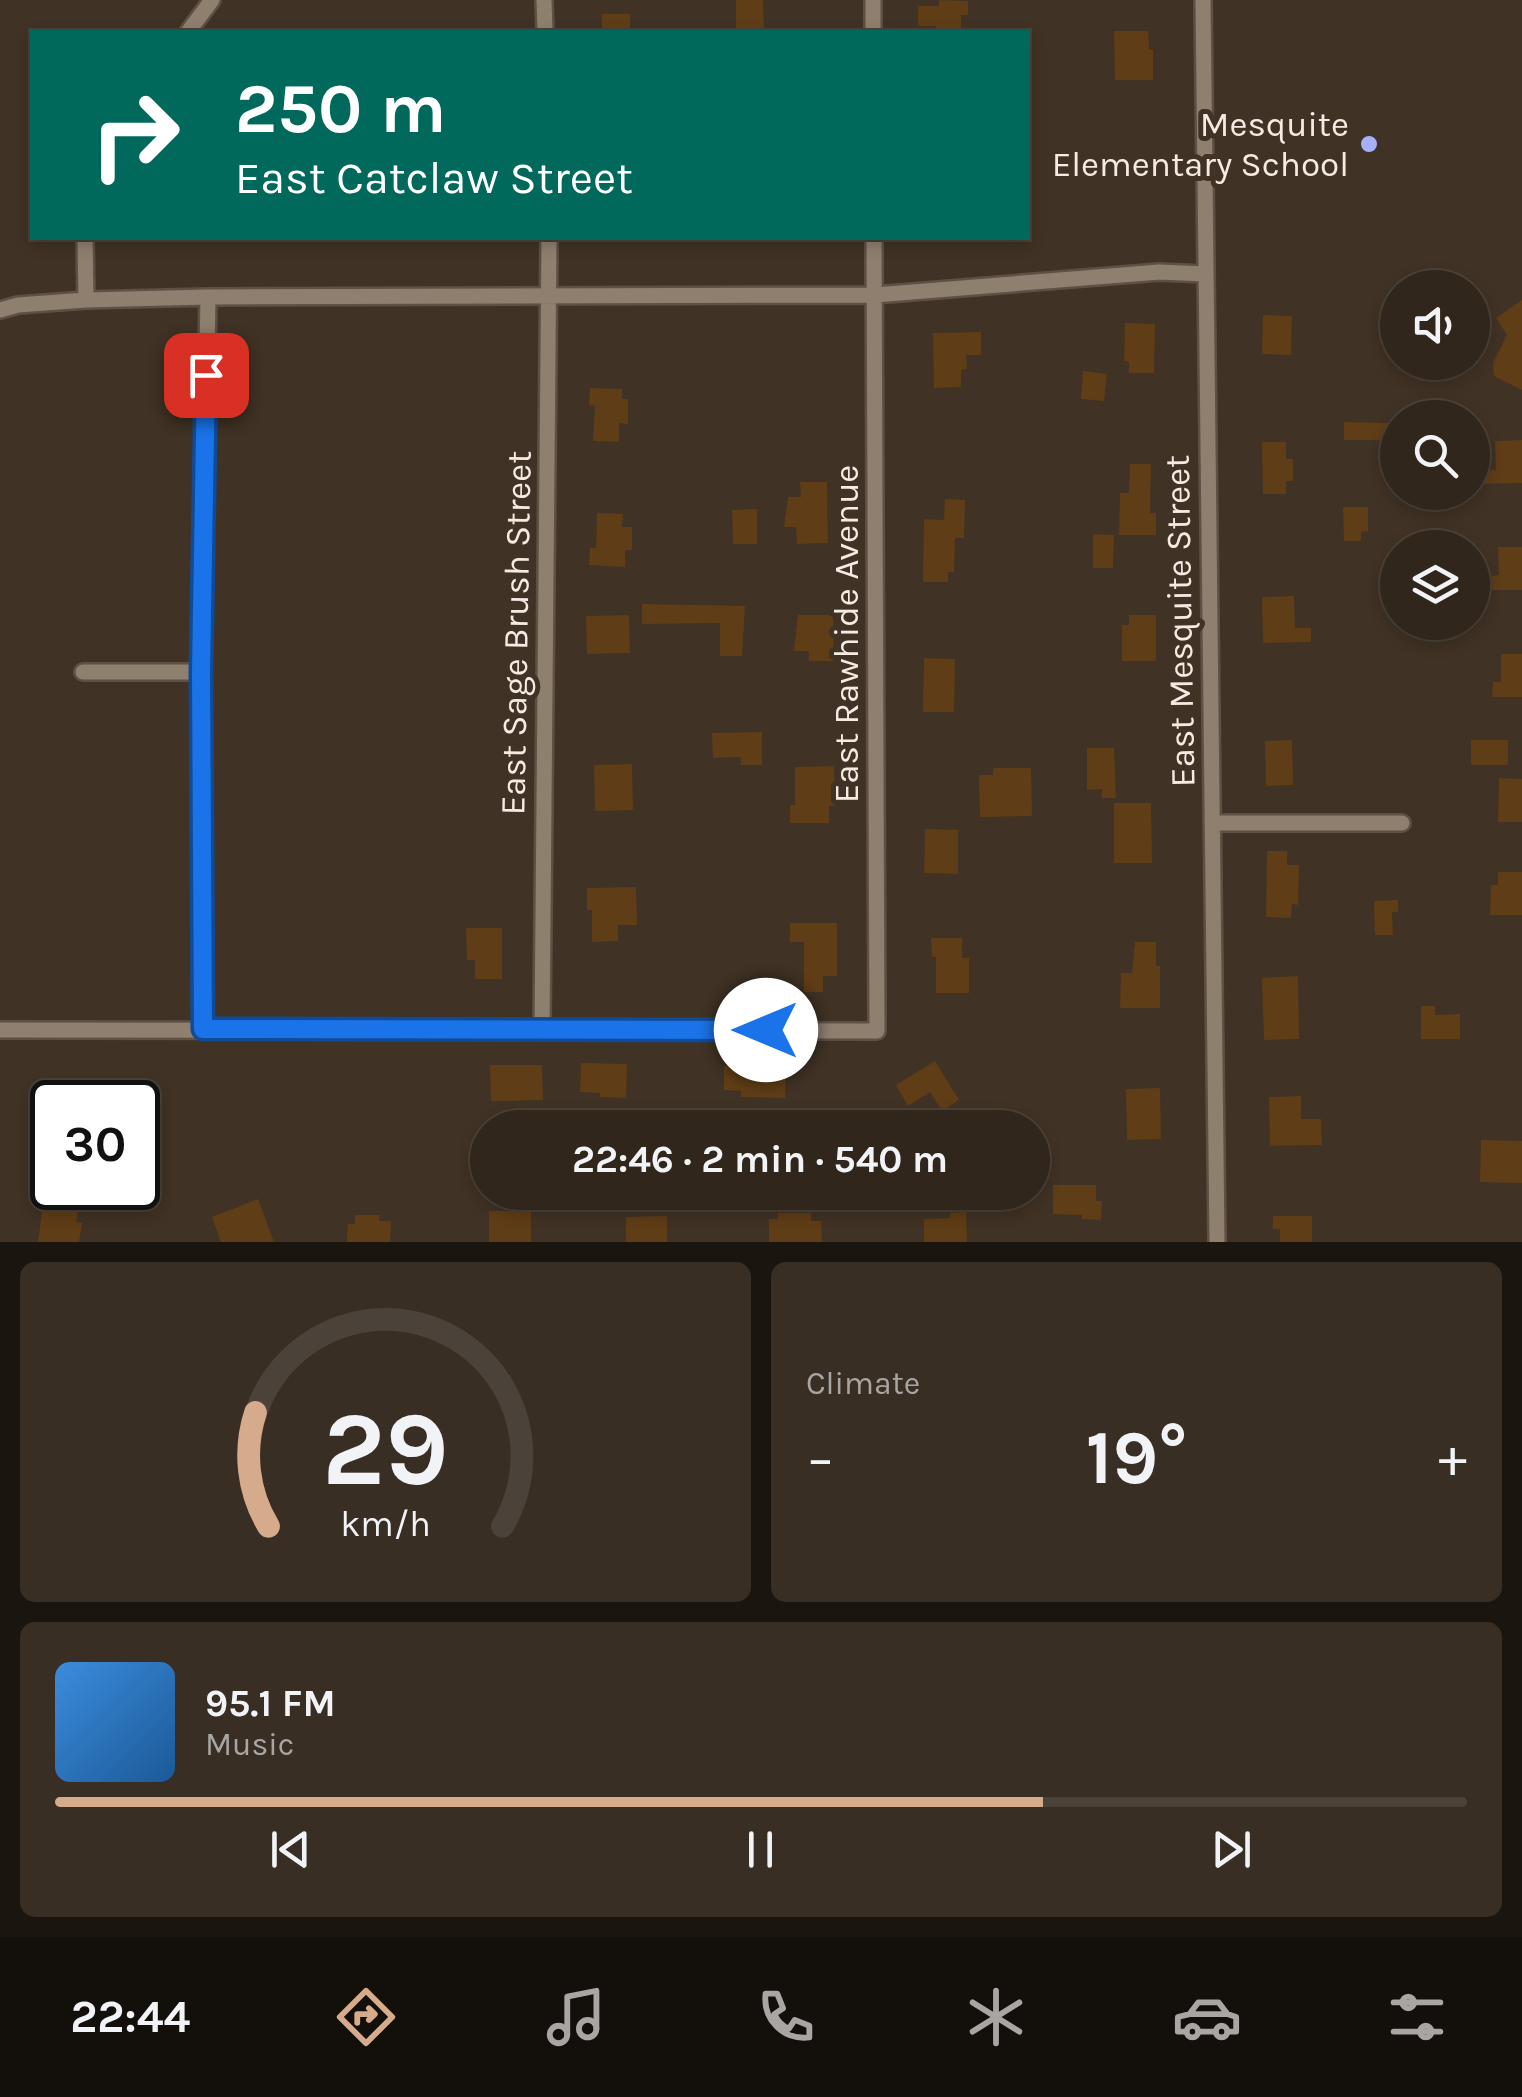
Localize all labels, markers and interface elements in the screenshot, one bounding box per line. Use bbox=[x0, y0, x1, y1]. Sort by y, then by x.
text: 250 m bbox=[235, 68, 447, 150]
icon: right bbox=[70, 70, 200, 200]
place label: Mesquite Elementary School bbox=[1052, 104, 1349, 185]
marker: Mesquite Elementary School bbox=[1358, 133, 1380, 155]
text: East Catclaw Street bbox=[235, 152, 633, 204]
map controls bbox=[1380, 270, 1490, 640]
button: sound bbox=[1380, 270, 1490, 380]
pin bbox=[164, 333, 249, 418]
icon: arrive bbox=[179, 348, 234, 403]
button: search bbox=[1380, 400, 1490, 510]
street label: East Sage Brush Street bbox=[492, 450, 540, 816]
street label: East Mesquite Street bbox=[1157, 454, 1203, 788]
street label: East Rawhide Avenue bbox=[826, 465, 867, 803]
button: layers bbox=[1380, 530, 1490, 640]
position arrow bbox=[714, 978, 818, 1082]
speed limit sign: 30 bbox=[30, 1080, 160, 1210]
text: 22:46 · 2 min · 540 m bbox=[572, 1137, 948, 1182]
text: Climate bbox=[806, 1365, 920, 1402]
text: 29 bbox=[322, 1389, 449, 1510]
text: 19° bbox=[1086, 1414, 1187, 1502]
text: − bbox=[806, 1426, 835, 1490]
text: + bbox=[1438, 1426, 1467, 1490]
text: km/h bbox=[340, 1503, 431, 1545]
text: 95.1 FM bbox=[205, 1681, 336, 1726]
text: Music bbox=[205, 1726, 294, 1763]
icon: previous bbox=[263, 1822, 318, 1877]
icon: pause bbox=[733, 1822, 788, 1877]
icon: next bbox=[1204, 1822, 1259, 1877]
icon: directions bbox=[331, 1982, 401, 2052]
icon: music bbox=[541, 1982, 611, 2052]
icon: phone bbox=[751, 1982, 821, 2052]
icon: climate bbox=[961, 1982, 1031, 2052]
icon: car bbox=[1172, 1982, 1242, 2052]
icon: filters bbox=[1382, 1982, 1452, 2052]
text: 22:44 bbox=[70, 1991, 190, 2043]

